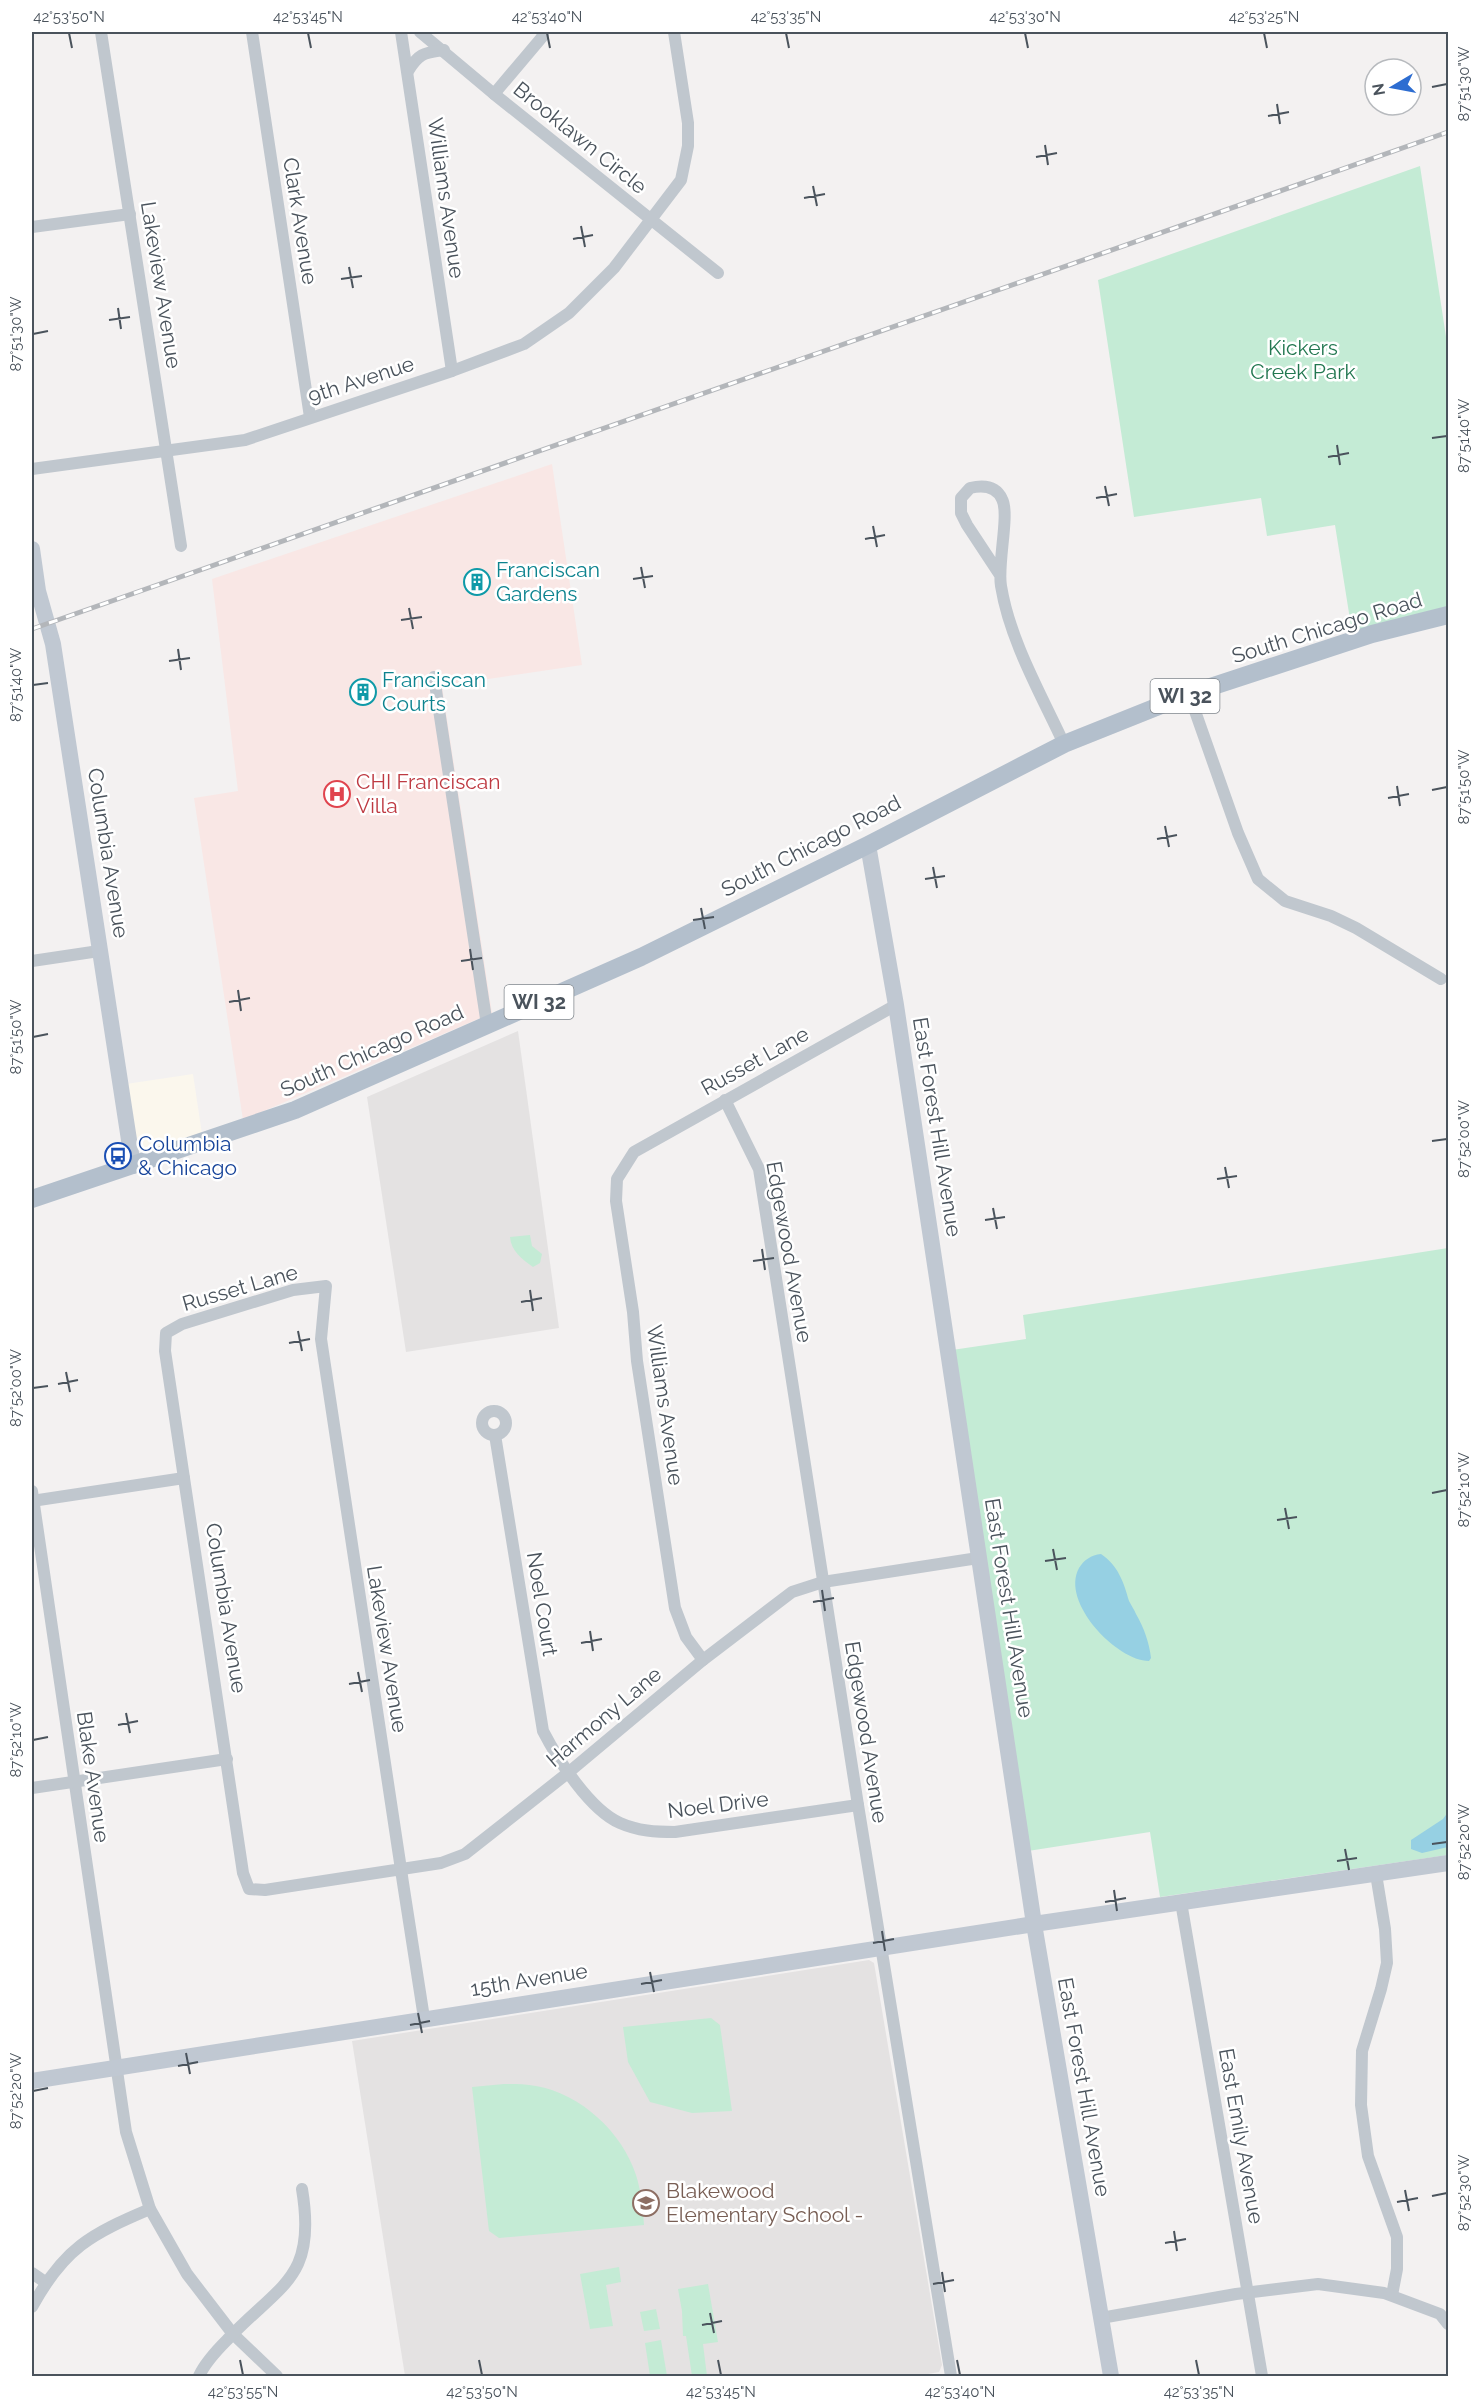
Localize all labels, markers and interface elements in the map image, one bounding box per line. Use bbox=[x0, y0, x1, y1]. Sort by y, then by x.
text: 42°53'50"N bbox=[33, 8, 105, 26]
text: 42°53'45"N bbox=[273, 8, 343, 26]
text: 42°53'40"N bbox=[512, 8, 582, 26]
text: 42°53'35"N bbox=[751, 8, 821, 26]
text: 42°53'30"N bbox=[989, 8, 1061, 26]
text: 42°53'25"N bbox=[1229, 8, 1299, 26]
text: 87°51'30"W bbox=[1455, 46, 1473, 122]
north arrow bbox=[1363, 57, 1423, 117]
street label: Brooklawn Circle bbox=[509, 76, 652, 199]
text: N bbox=[1368, 82, 1389, 97]
street label: Williams Avenue bbox=[423, 116, 470, 280]
street label: Clark Avenue bbox=[278, 156, 323, 286]
street label: Lakeview Avenue bbox=[136, 200, 187, 370]
text: 87°51'30"W bbox=[7, 296, 25, 372]
park label: Kickers Creek Park bbox=[1250, 335, 1356, 384]
street label: 9th Avenue bbox=[305, 351, 417, 408]
text: 87°51'40"W bbox=[1455, 399, 1473, 473]
place label: Franciscan Gardens bbox=[496, 557, 600, 606]
building icon: Franciscan Gardens bbox=[462, 567, 492, 597]
street label: South Chicago Road bbox=[1229, 587, 1425, 668]
text: 87°51'40"W bbox=[7, 648, 25, 722]
place label: Franciscan Courts bbox=[382, 667, 486, 716]
building icon: Franciscan Courts bbox=[348, 677, 378, 707]
road number: WI 32 bbox=[1150, 679, 1220, 713]
text: 87°51'50"W bbox=[1455, 749, 1473, 825]
street label: Columbia Avenue bbox=[83, 766, 134, 940]
place label: CHI Franciscan Villa bbox=[356, 769, 501, 818]
hospital icon: CHI Franciscan Villa bbox=[322, 779, 352, 809]
street label: South Chicago Road bbox=[717, 790, 905, 902]
road number: WI 32 bbox=[504, 985, 574, 1019]
text: 87°51'50"W bbox=[7, 999, 25, 1075]
street label: South Chicago Road bbox=[276, 999, 467, 1102]
street label: East Forest Hill Avenue bbox=[908, 1015, 967, 1239]
street label: Russet Lane bbox=[697, 1021, 813, 1100]
text: 87°52'00"W bbox=[1455, 1100, 1473, 1178]
place label: Columbia & Chicago bbox=[138, 1131, 237, 1180]
bus stop icon: Columbia & Chicago bbox=[103, 1141, 133, 1171]
street label: Edgewood Avenue bbox=[761, 1159, 818, 1345]
street label: Russet Lane bbox=[179, 1259, 301, 1316]
street label: Williams Avenue bbox=[642, 1323, 689, 1487]
text: 87°52'00"W bbox=[7, 1349, 25, 1427]
text: 87°52'10"W bbox=[1455, 1452, 1473, 1528]
street label: East Forest Hill Avenue bbox=[980, 1496, 1039, 1720]
street label: Columbia Avenue bbox=[201, 1521, 252, 1695]
street label: Noel Court bbox=[522, 1550, 563, 1658]
street label: Lakeview Avenue bbox=[362, 1564, 413, 1734]
street label: Edgewood Avenue bbox=[840, 1639, 893, 1825]
street label: Harmony Lane bbox=[541, 1661, 666, 1772]
text: 87°52'10"W bbox=[7, 1702, 25, 1778]
street label: Blake Avenue bbox=[72, 1710, 115, 1844]
street label: Noel Drive bbox=[666, 1786, 770, 1823]
text: 87°52'20"W bbox=[1455, 1803, 1473, 1880]
street label: 15th Avenue bbox=[469, 1958, 589, 2001]
street label: East Forest Hill Avenue bbox=[1053, 1975, 1116, 2198]
street label: East Emily Avenue bbox=[1214, 2046, 1269, 2226]
text: 87°52'20"W bbox=[7, 2052, 25, 2129]
text: 87°52'30"W bbox=[1455, 2154, 1473, 2231]
place label: Blakewood Elementary School - bbox=[666, 2178, 863, 2227]
school or university icon: Blakewood Elementary School - bbox=[631, 2188, 661, 2218]
text: 42°53'55"N bbox=[208, 2383, 278, 2401]
text: 42°53'50"N bbox=[446, 2383, 518, 2401]
text: 42°53'45"N bbox=[686, 2383, 756, 2401]
text: 42°53'40"N bbox=[925, 2383, 995, 2401]
text: 42°53'35"N bbox=[1164, 2383, 1234, 2401]

